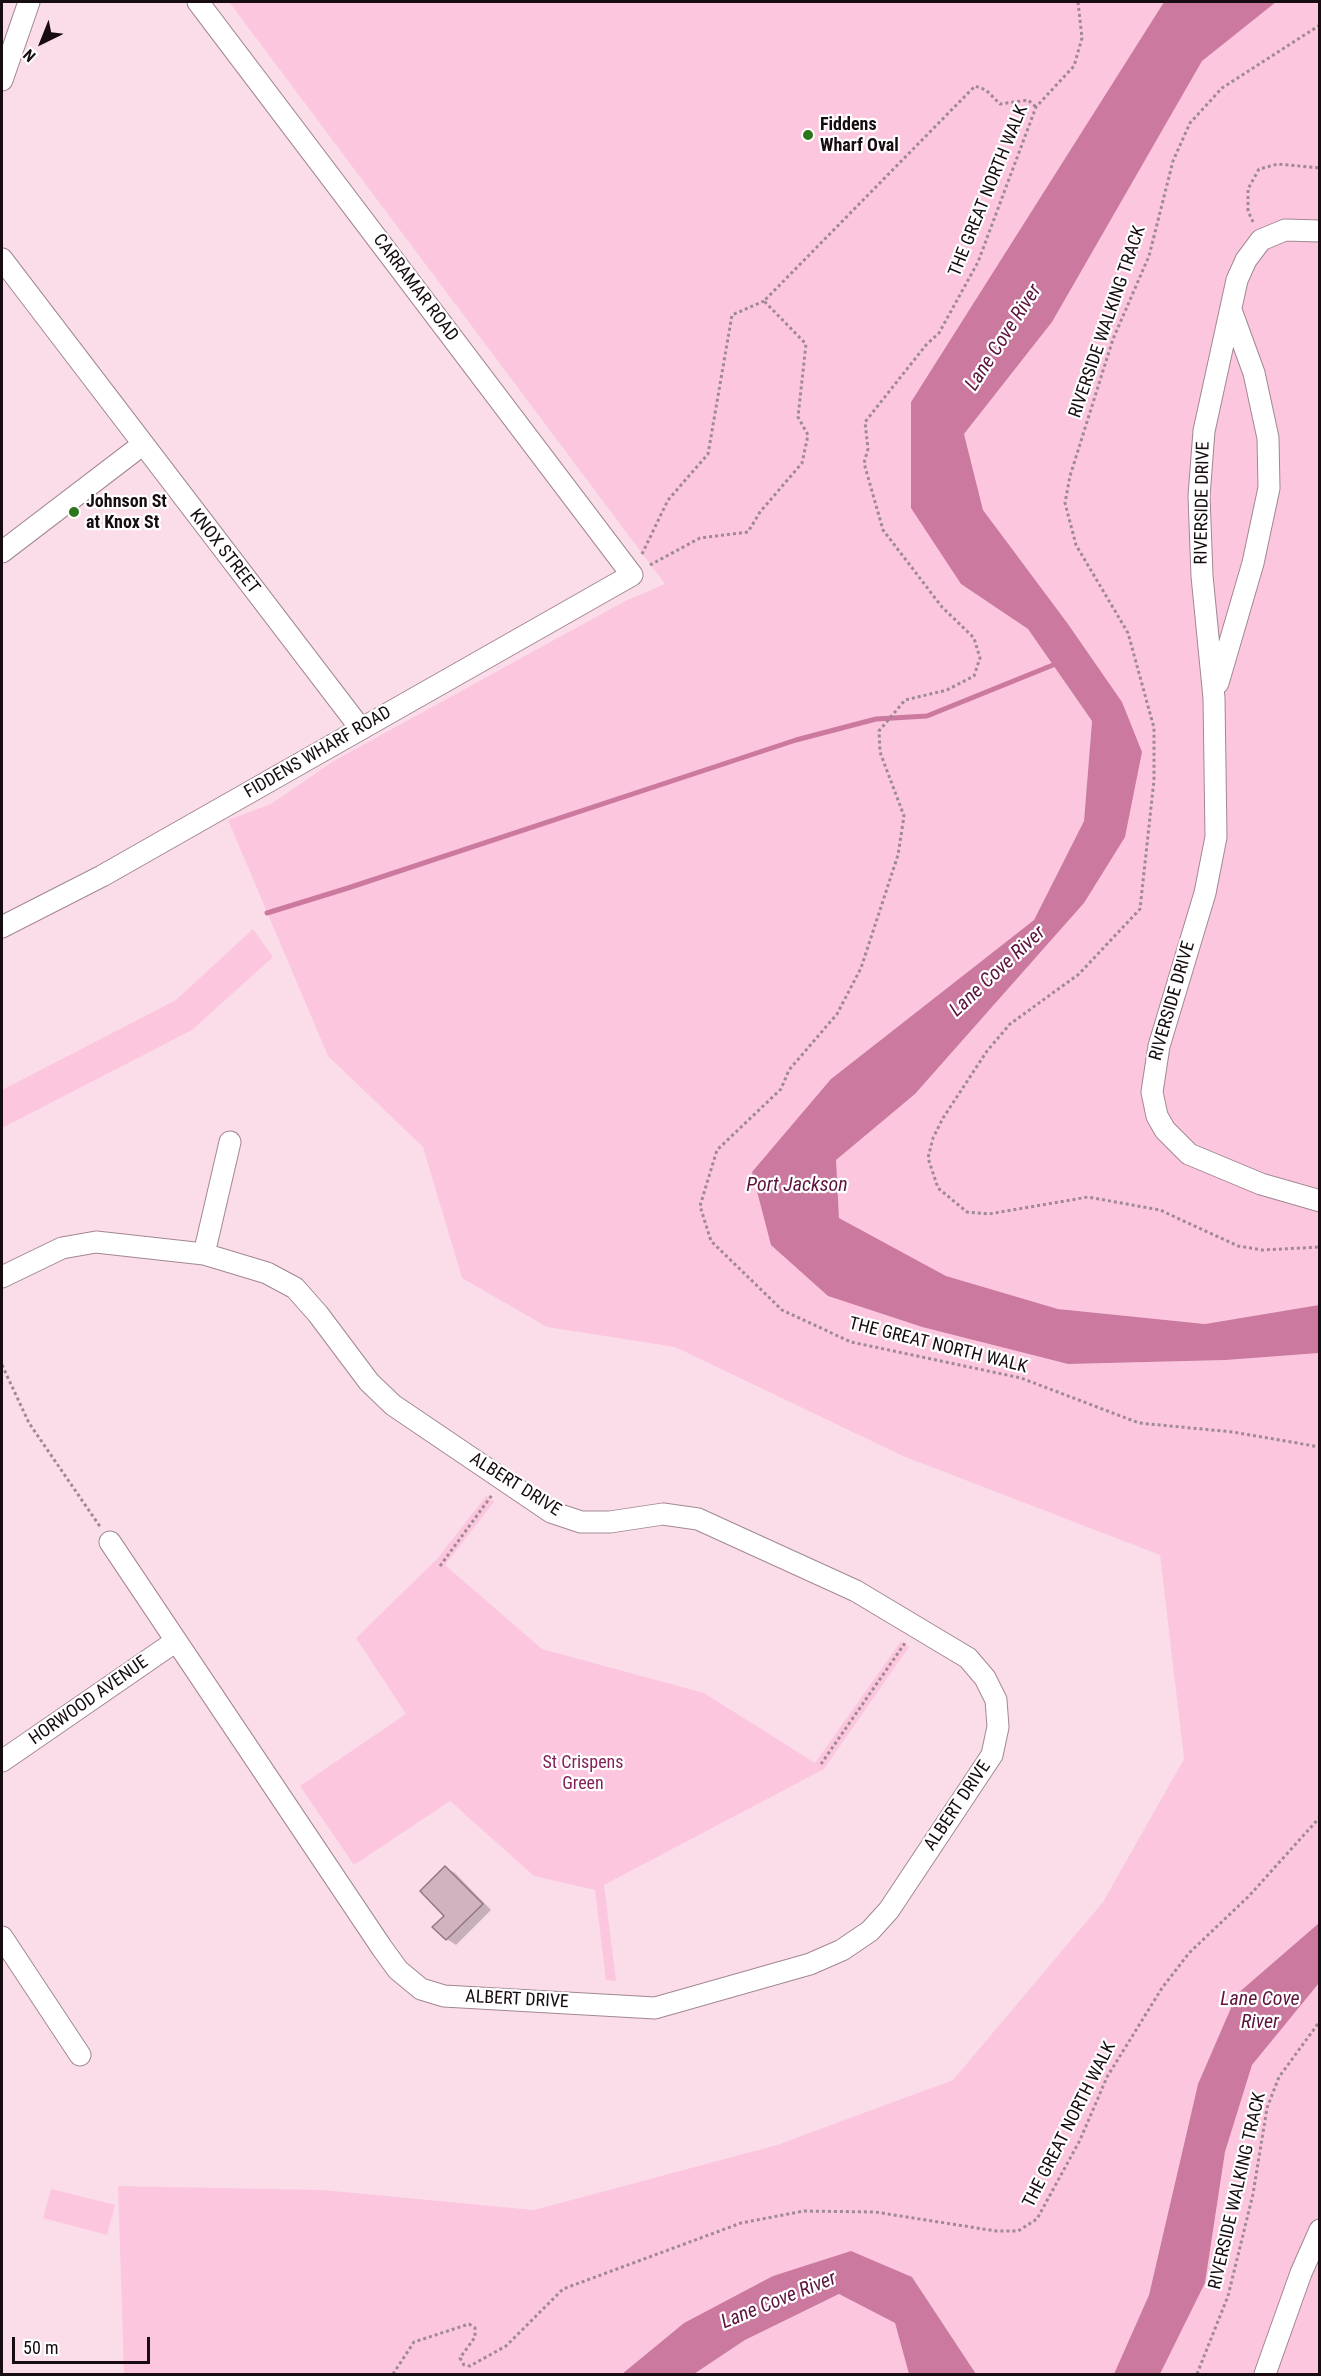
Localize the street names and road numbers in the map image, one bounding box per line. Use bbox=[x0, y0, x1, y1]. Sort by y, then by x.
street label: THE GREAT NORTH WALK bbox=[945, 102, 1033, 280]
street label: RIVERSIDE WALKING TRACK bbox=[1065, 223, 1151, 421]
street label: CARRAMAR ROAD bbox=[368, 230, 462, 346]
street label: RIVERSIDE DRIVE bbox=[1191, 441, 1215, 565]
street label: KNOX STREET bbox=[184, 505, 264, 599]
street label: FIDDENS WHARF ROAD bbox=[241, 702, 395, 804]
street label: RIVERSIDE DRIVE bbox=[1146, 939, 1200, 1063]
street label: THE GREAT NORTH WALK bbox=[847, 1313, 1029, 1379]
street label: ALBERT DRIVE bbox=[465, 1448, 565, 1522]
street label: HORWOOD AVENUE bbox=[25, 1652, 153, 1750]
street label: ALBERT DRIVE bbox=[920, 1757, 996, 1855]
street label: ALBERT DRIVE bbox=[465, 1987, 569, 2013]
street label: THE GREAT NORTH WALK bbox=[1019, 2039, 1121, 2211]
street label: RIVERSIDE WALKING TRACK bbox=[1205, 2090, 1271, 2292]

